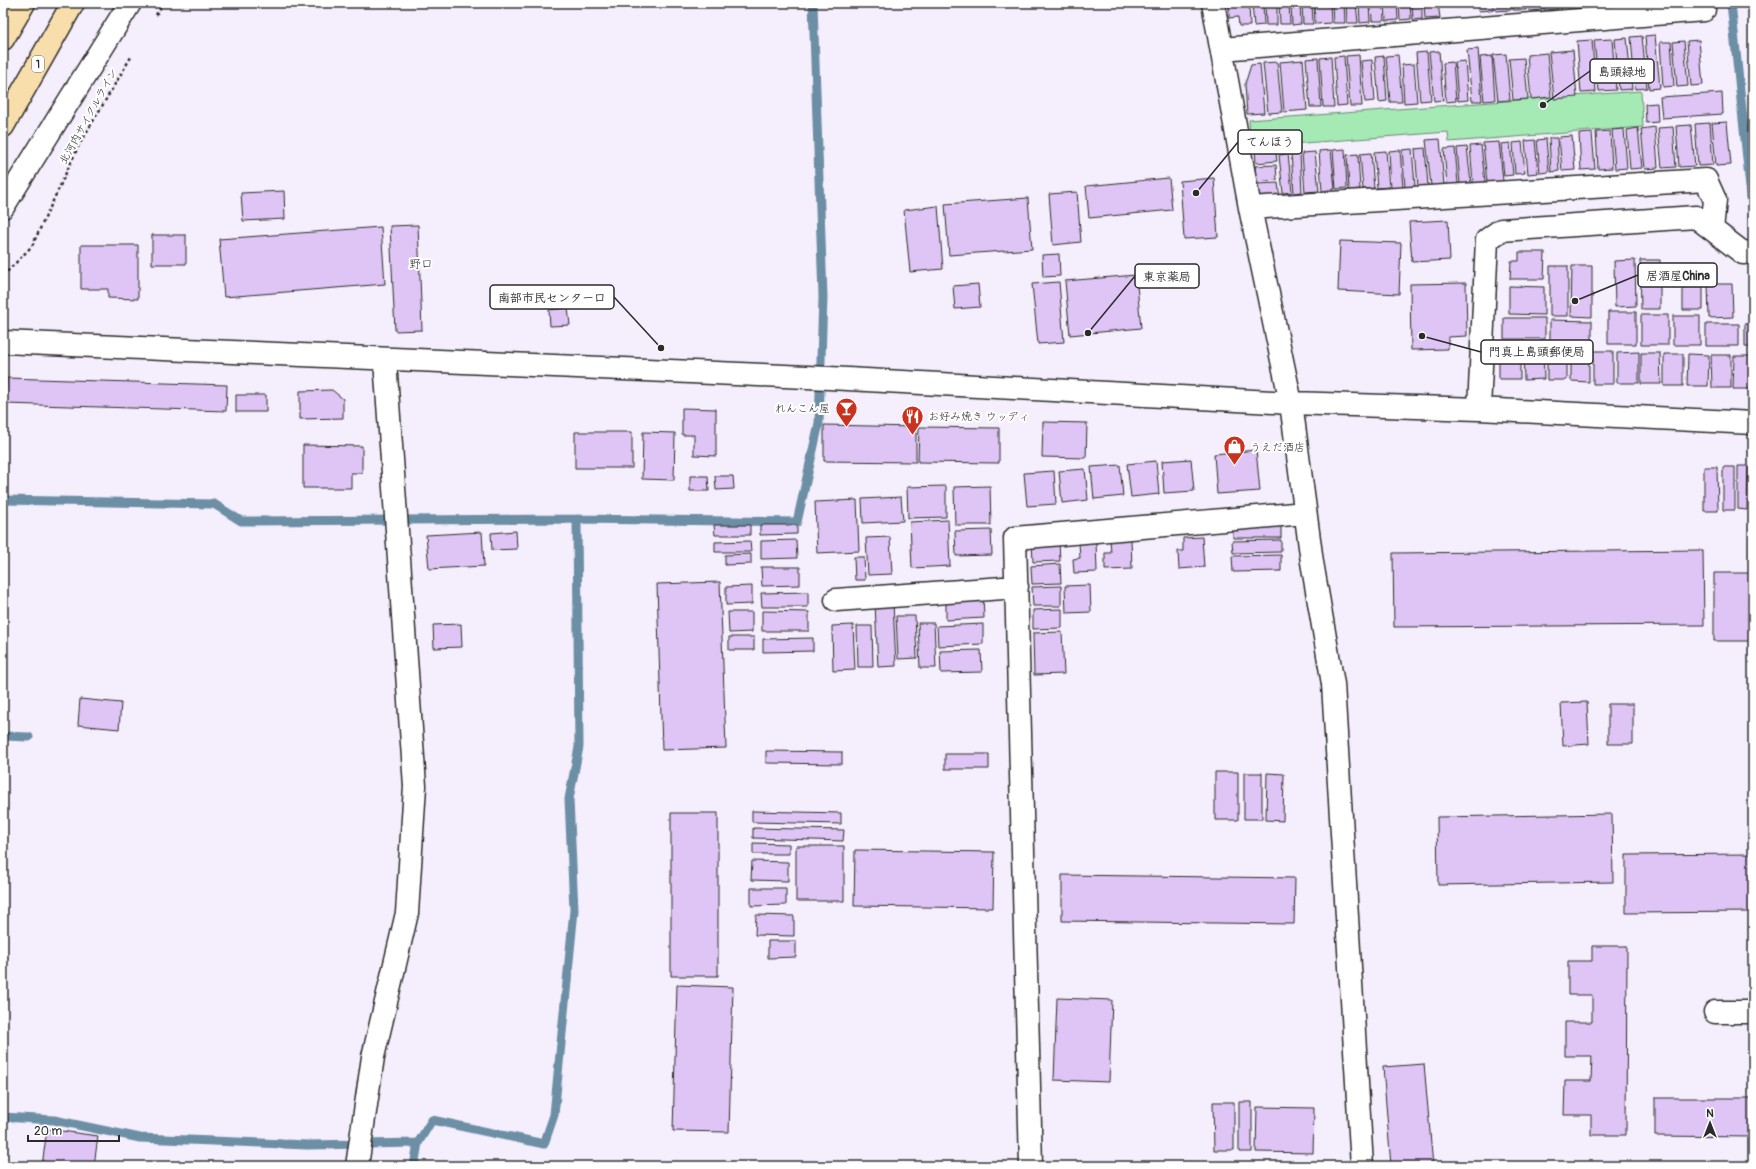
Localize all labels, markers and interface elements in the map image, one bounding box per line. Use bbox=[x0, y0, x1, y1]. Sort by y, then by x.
road number: 1 bbox=[32, 56, 44, 72]
callout: 島頭緑地 bbox=[1590, 59, 1654, 83]
text: 島頭緑地 bbox=[1598, 65, 1646, 80]
street label: 北河内サイクルライン bbox=[57, 66, 120, 167]
callout: てんほう bbox=[1238, 130, 1302, 154]
text: てんほう bbox=[1246, 135, 1294, 150]
district label: 野口 bbox=[409, 257, 433, 272]
callout: 居酒屋China bbox=[1638, 263, 1717, 287]
callout: 東京薬局 bbox=[1135, 264, 1199, 288]
text: 居酒屋China bbox=[1646, 269, 1710, 284]
text: 東京薬局 bbox=[1143, 270, 1191, 285]
callout: 南部市民センター口 bbox=[490, 285, 614, 309]
text: 南部市民センター口 bbox=[498, 291, 606, 306]
callout: 門真上島頭郵便局 bbox=[1481, 340, 1593, 364]
text: 門真上島頭郵便局 bbox=[1489, 345, 1585, 360]
bar icon: れんこん屋 bbox=[833, 395, 859, 428]
place label: れんこん屋 bbox=[775, 402, 830, 415]
restaurant icon: お好み焼き ウッディ bbox=[899, 403, 925, 436]
place label: お好み焼き ウッディ bbox=[928, 410, 1029, 423]
shop icon: うえだ酒店 bbox=[1221, 434, 1247, 467]
place label: うえだ酒店 bbox=[1250, 441, 1305, 454]
north arrow bbox=[1690, 1103, 1730, 1143]
text: N bbox=[1706, 1107, 1714, 1120]
scale bar bbox=[28, 1117, 119, 1143]
text: 20 m bbox=[34, 1124, 63, 1139]

